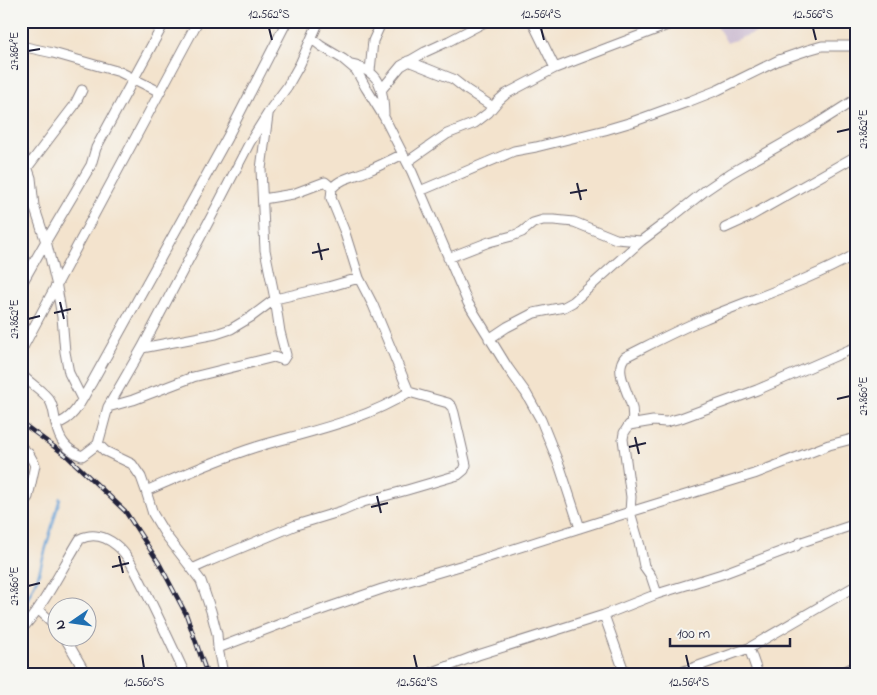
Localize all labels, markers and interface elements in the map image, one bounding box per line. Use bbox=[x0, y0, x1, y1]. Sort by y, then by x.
text: 12.562°S bbox=[248, 6, 290, 24]
text: 12.564°S bbox=[521, 6, 561, 24]
text: 12.566°S bbox=[793, 6, 834, 24]
text: 27.864°E bbox=[6, 32, 24, 70]
text: 27.862°E bbox=[855, 109, 873, 149]
text: 27.862°E bbox=[6, 299, 24, 339]
text: 27.860°E bbox=[855, 377, 873, 415]
text: 27.860°E bbox=[6, 567, 24, 605]
north arrow bbox=[48, 598, 98, 648]
scale bar bbox=[670, 615, 790, 647]
text: N bbox=[50, 618, 72, 632]
text: 100 m bbox=[677, 623, 710, 645]
text: 12.560°S bbox=[124, 674, 165, 692]
text: 12.562°S bbox=[396, 674, 438, 692]
text: 12.564°S bbox=[669, 674, 709, 692]

